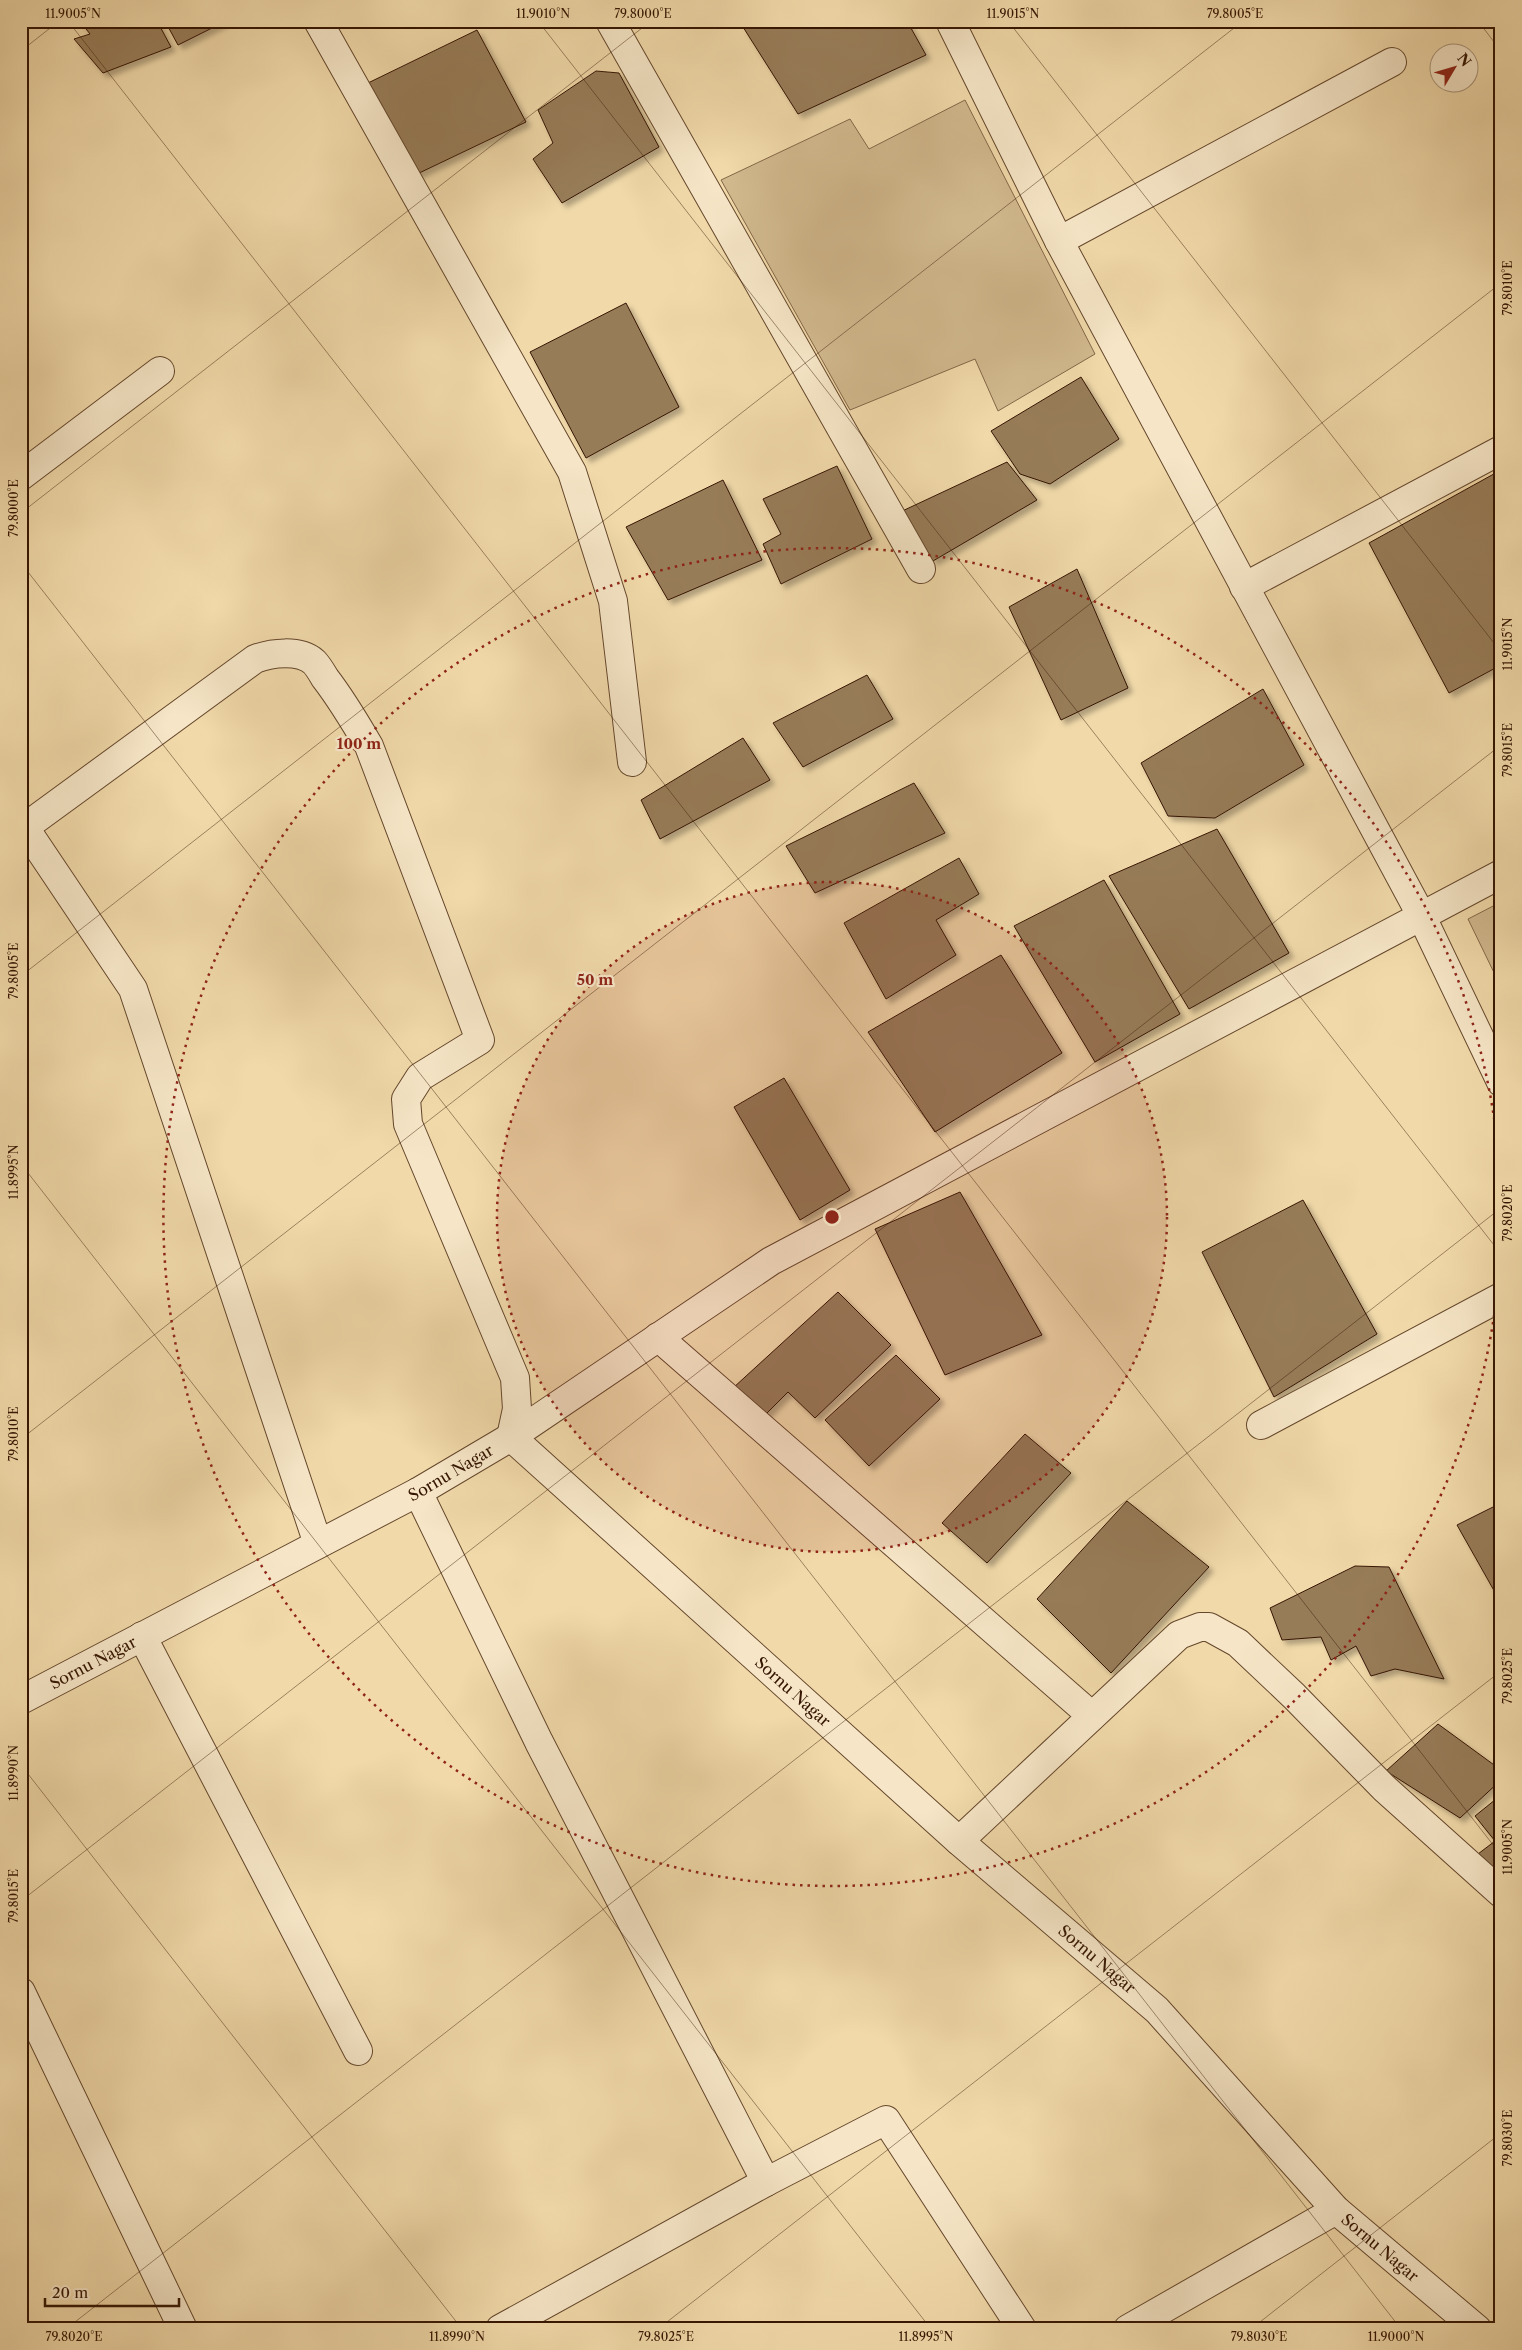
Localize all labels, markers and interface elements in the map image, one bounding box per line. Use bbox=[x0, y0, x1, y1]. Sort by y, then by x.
text: 11.9005°N bbox=[45, 6, 101, 21]
text: 11.9010°N bbox=[516, 6, 570, 21]
text: 79.8000°E bbox=[614, 6, 672, 21]
text: 11.9015°N bbox=[986, 6, 1040, 21]
text: 79.8005°E bbox=[1207, 6, 1263, 21]
north arrow bbox=[1430, 42, 1480, 92]
text: N bbox=[1453, 50, 1475, 70]
text: 79.8010°E bbox=[1500, 260, 1515, 316]
text: 79.8000°E bbox=[6, 479, 21, 537]
text: 11.9015°N bbox=[1500, 617, 1515, 671]
text: 79.8015°E bbox=[1500, 723, 1515, 777]
text: 100 m bbox=[337, 734, 381, 753]
text: 79.8005°E bbox=[6, 943, 21, 999]
text: 50 m bbox=[577, 970, 613, 989]
text: 11.8995°N bbox=[6, 1144, 21, 1199]
text: 79.8020°E bbox=[1500, 1184, 1515, 1242]
centre of rings bbox=[823, 1208, 841, 1226]
text: 79.8010°E bbox=[6, 1406, 21, 1462]
street label: Sornu Nagar bbox=[405, 1440, 497, 1505]
street label: Sornu Nagar bbox=[46, 1631, 140, 1693]
text: 79.8025°E bbox=[1500, 1648, 1515, 1704]
street label: Sornu Nagar bbox=[751, 1652, 835, 1731]
text: 11.8990°N bbox=[6, 1745, 21, 1801]
text: 11.9005°N bbox=[1500, 1819, 1515, 1875]
text: 79.8015°E bbox=[6, 1869, 21, 1923]
street label: Sornu Nagar bbox=[1054, 1920, 1140, 1997]
text: 79.8030°E bbox=[1500, 2110, 1515, 2166]
street label: Sornu Nagar bbox=[1337, 2209, 1423, 2286]
scale bar bbox=[45, 2275, 179, 2307]
text: 20 m bbox=[52, 2283, 88, 2302]
text: 79.8020°E bbox=[45, 2329, 103, 2344]
text: 11.8990°N bbox=[429, 2329, 485, 2344]
text: 79.8025°E bbox=[638, 2329, 694, 2344]
text: 11.8995°N bbox=[899, 2329, 954, 2344]
text: 79.8030°E bbox=[1231, 2329, 1287, 2344]
text: 11.9000°N bbox=[1368, 2329, 1424, 2344]

